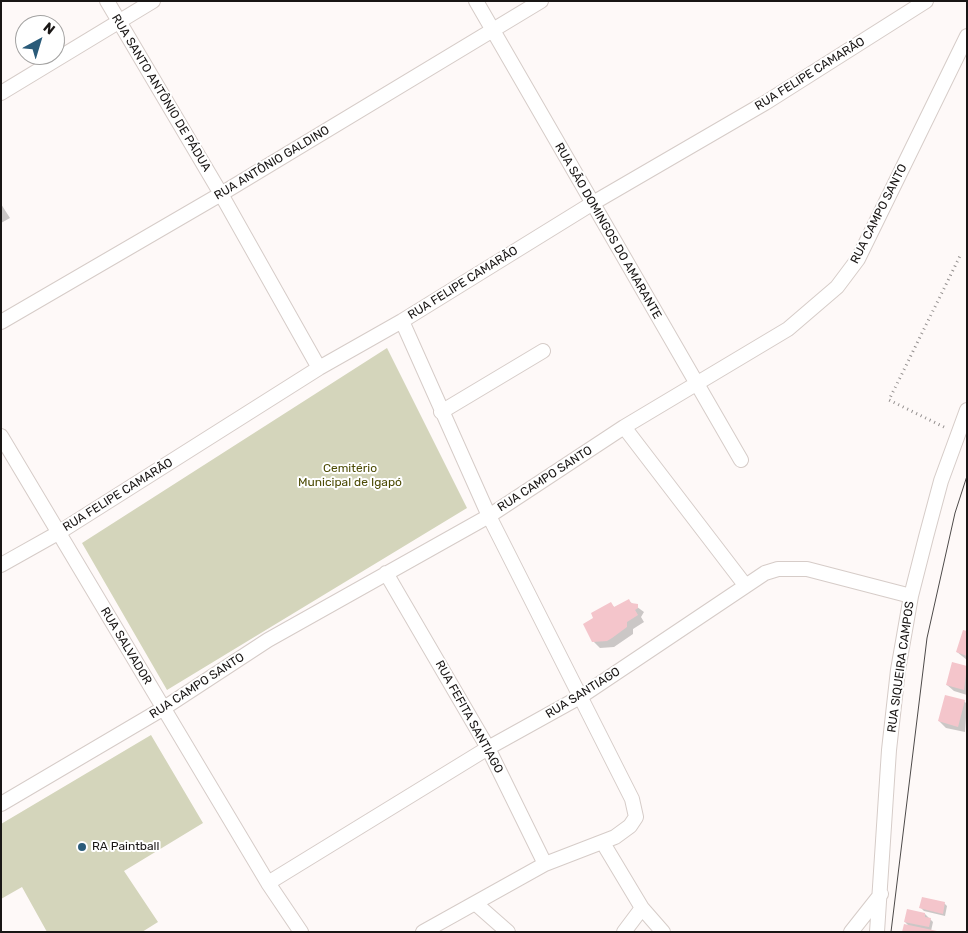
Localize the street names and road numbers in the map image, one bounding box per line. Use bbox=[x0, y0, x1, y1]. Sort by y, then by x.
street label: RUA SANTO ANTÔNIO DE PÁDUA bbox=[108, 12, 214, 174]
street label: RUA FELIPE CAMARÃO bbox=[752, 34, 868, 114]
street label: RUA ANTÔNIO GALDINO bbox=[212, 123, 332, 203]
street label: RUA SÃO DOMINGOS DO AMARANTE bbox=[552, 140, 664, 322]
street label: RUA CAMPO SANTO bbox=[848, 162, 910, 266]
street label: RUA FELIPE CAMARÃO bbox=[405, 243, 521, 323]
street label: RUA CAMPO SANTO bbox=[495, 443, 595, 515]
street label: RUA FELIPE CAMARÃO bbox=[60, 455, 176, 535]
street label: RUA SIQUEIRA CAMPOS bbox=[885, 600, 917, 734]
street label: RUA SALVADOR bbox=[97, 605, 155, 687]
street label: RUA CAMPO SANTO bbox=[147, 650, 247, 722]
street label: RUA FEFITA SANTIAGO bbox=[432, 658, 506, 776]
street label: RUA SANTIAGO bbox=[543, 664, 623, 722]

